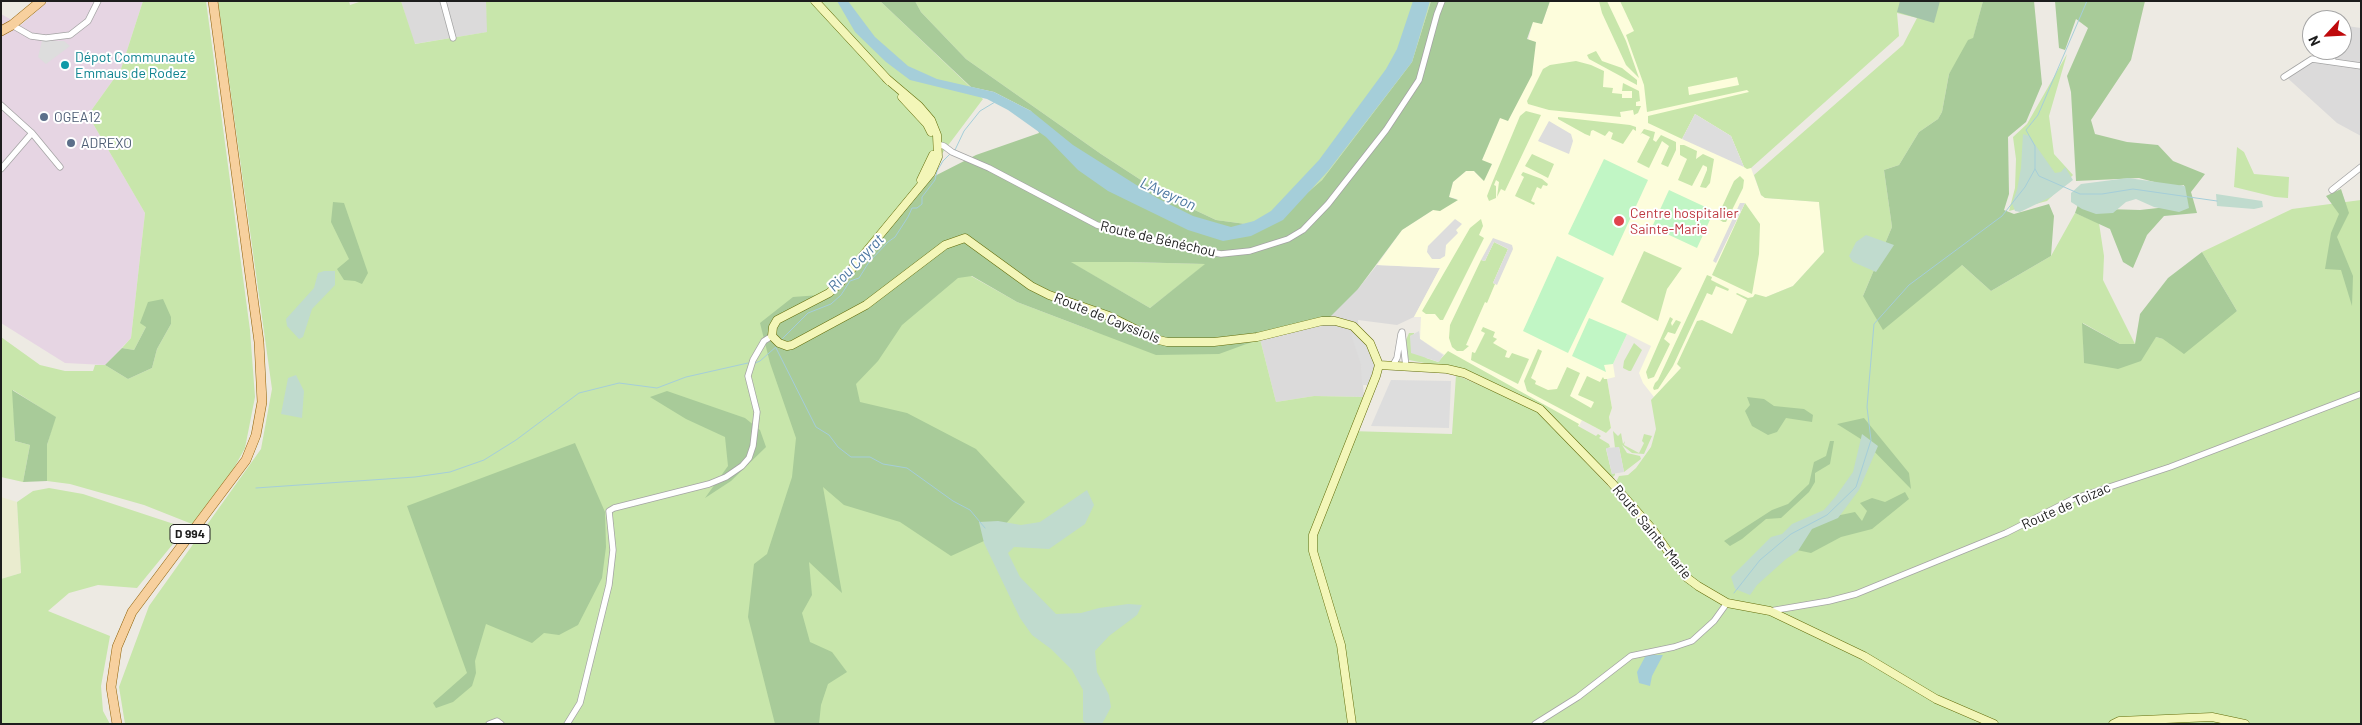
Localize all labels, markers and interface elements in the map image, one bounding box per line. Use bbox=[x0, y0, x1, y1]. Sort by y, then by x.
north arrow bbox=[2302, 10, 2352, 60]
text: N bbox=[2304, 33, 2324, 49]
place label: Dépot Communauté Emmaus de Rodez bbox=[75, 49, 196, 82]
marker: Dépot Communauté Emmaus de Rodez bbox=[59, 59, 71, 71]
place label: OGEA12 bbox=[54, 109, 101, 125]
marker: OGEA12 bbox=[38, 111, 50, 123]
place label: ADREXO bbox=[81, 135, 132, 151]
marker: ADREXO bbox=[65, 137, 77, 149]
water label: L'Aveyron bbox=[1137, 174, 1199, 214]
place label: Centre hospitalier Sainte-Marie bbox=[1630, 205, 1739, 238]
marker: Centre hospitalier Sainte-Marie bbox=[1612, 214, 1626, 228]
street label: Route de Bénéchou bbox=[1099, 218, 1217, 260]
water label: Riou Cayrat bbox=[824, 231, 888, 295]
street label: Route de Cayssiols bbox=[1052, 289, 1162, 347]
street label: Route de Toizac bbox=[2019, 479, 2113, 533]
street label: Route Sainte-Marie bbox=[1609, 481, 1695, 583]
road number: D 994 bbox=[170, 524, 210, 544]

